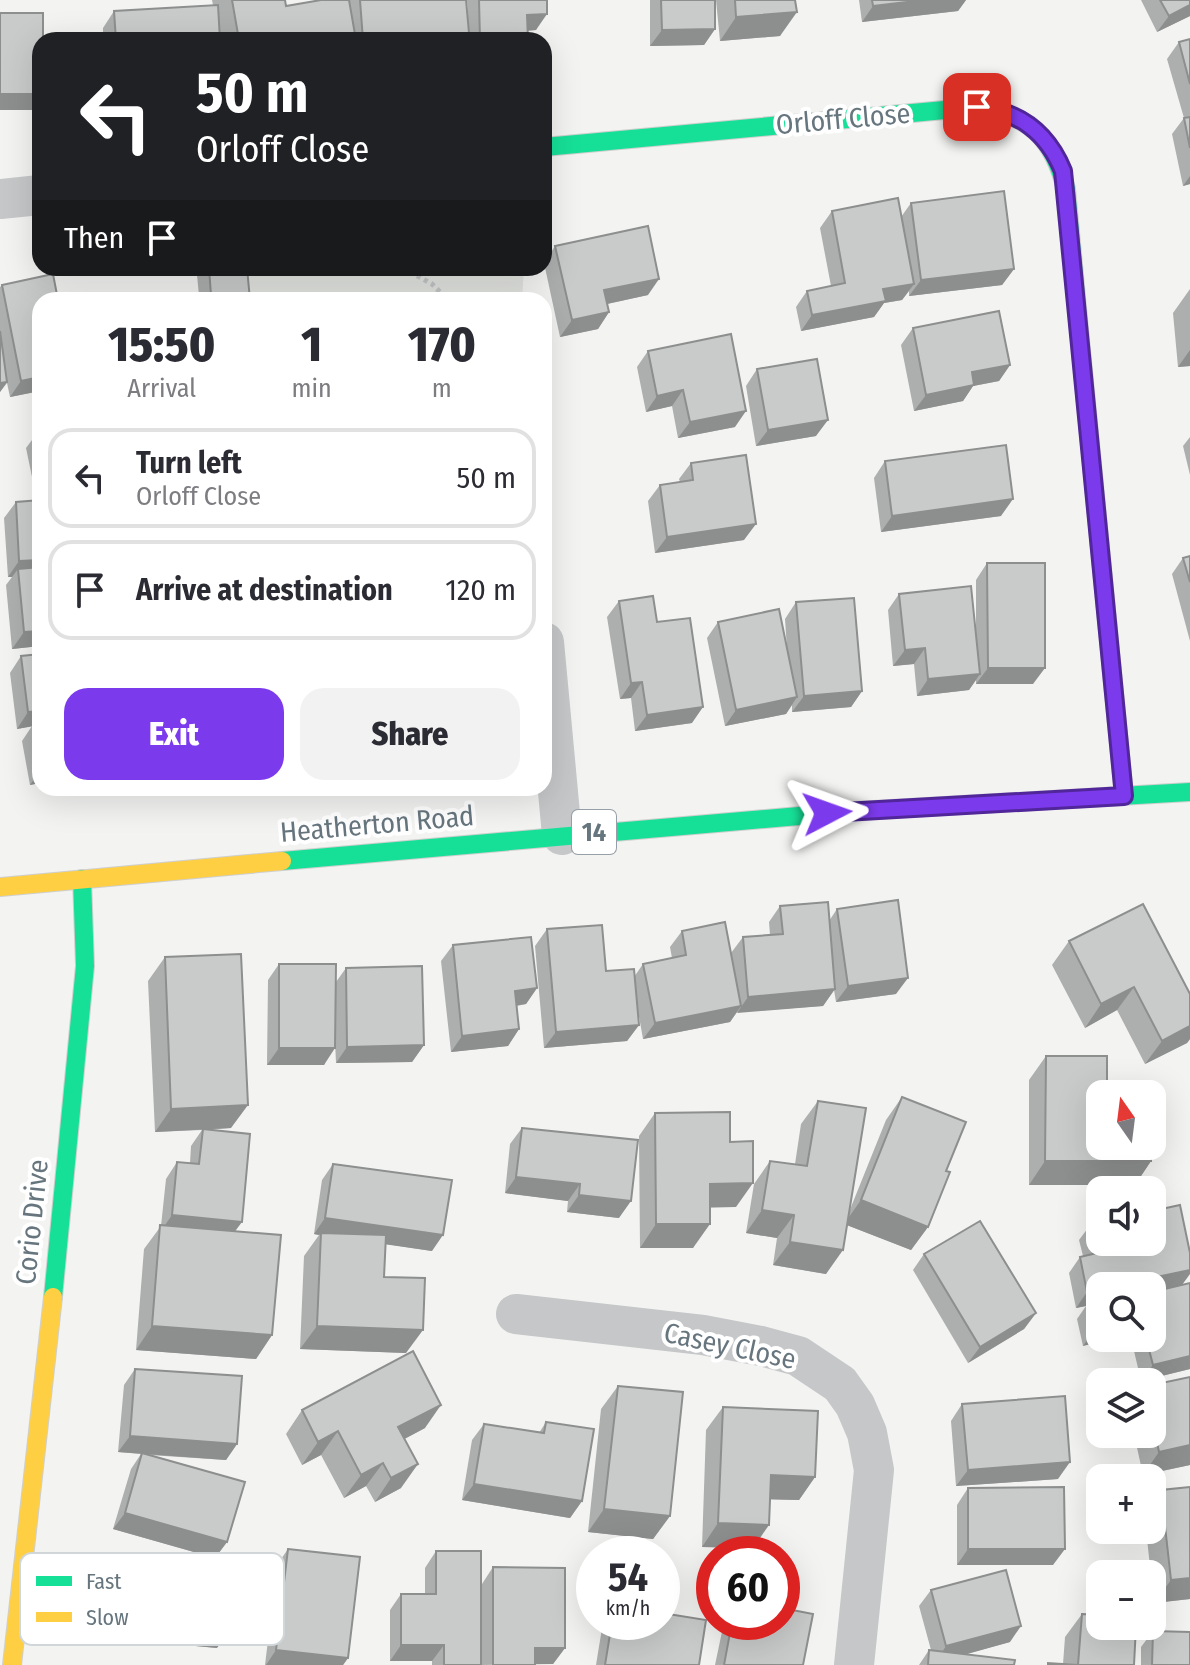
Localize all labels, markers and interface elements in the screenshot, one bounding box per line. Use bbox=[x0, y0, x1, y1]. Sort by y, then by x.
text: 50 m bbox=[196, 60, 308, 127]
icon: left bbox=[64, 64, 168, 168]
pin bbox=[943, 73, 1011, 141]
icon: arrive bbox=[955, 85, 999, 129]
street label: Orloff Close bbox=[774, 97, 912, 141]
text: Orloff Close bbox=[196, 128, 369, 172]
icon: arrive bbox=[140, 216, 184, 260]
text: Then bbox=[64, 220, 124, 256]
text: 15:50 bbox=[108, 316, 215, 374]
text: 1 bbox=[301, 316, 322, 374]
text: 170 bbox=[408, 316, 476, 374]
text: Arrival bbox=[127, 373, 196, 404]
text: min bbox=[291, 373, 332, 404]
text: m bbox=[432, 373, 452, 404]
text: Turn left bbox=[136, 445, 242, 481]
icon: left bbox=[68, 456, 112, 500]
text: 50 m bbox=[456, 460, 516, 496]
text: Orloff Close bbox=[136, 481, 261, 512]
icon: arrive bbox=[68, 568, 112, 612]
text: Arrive at destination bbox=[136, 572, 393, 608]
text: 120 m bbox=[445, 572, 516, 608]
button: Exit bbox=[64, 688, 284, 780]
button: Share bbox=[300, 688, 520, 780]
position arrow bbox=[785, 771, 869, 855]
street label: Heatherton Road bbox=[279, 799, 475, 849]
road number: 14 bbox=[572, 810, 616, 854]
north arrow bbox=[1086, 1080, 1166, 1160]
map controls bbox=[1086, 1080, 1166, 1640]
street label: Corio Drive bbox=[9, 1158, 55, 1286]
button: sound bbox=[1086, 1176, 1166, 1256]
button: search bbox=[1086, 1272, 1166, 1352]
street label: Casey Close bbox=[661, 1316, 799, 1376]
button: layers bbox=[1086, 1368, 1166, 1448]
button: + bbox=[1086, 1464, 1166, 1544]
speed limit sign: 60 bbox=[696, 1536, 800, 1640]
legend bbox=[20, 1553, 284, 1645]
text: 54 bbox=[608, 1554, 648, 1602]
button: − bbox=[1086, 1560, 1166, 1640]
text: Fast bbox=[86, 1568, 122, 1595]
text: km/h bbox=[606, 1596, 650, 1620]
text: Slow bbox=[86, 1604, 129, 1631]

